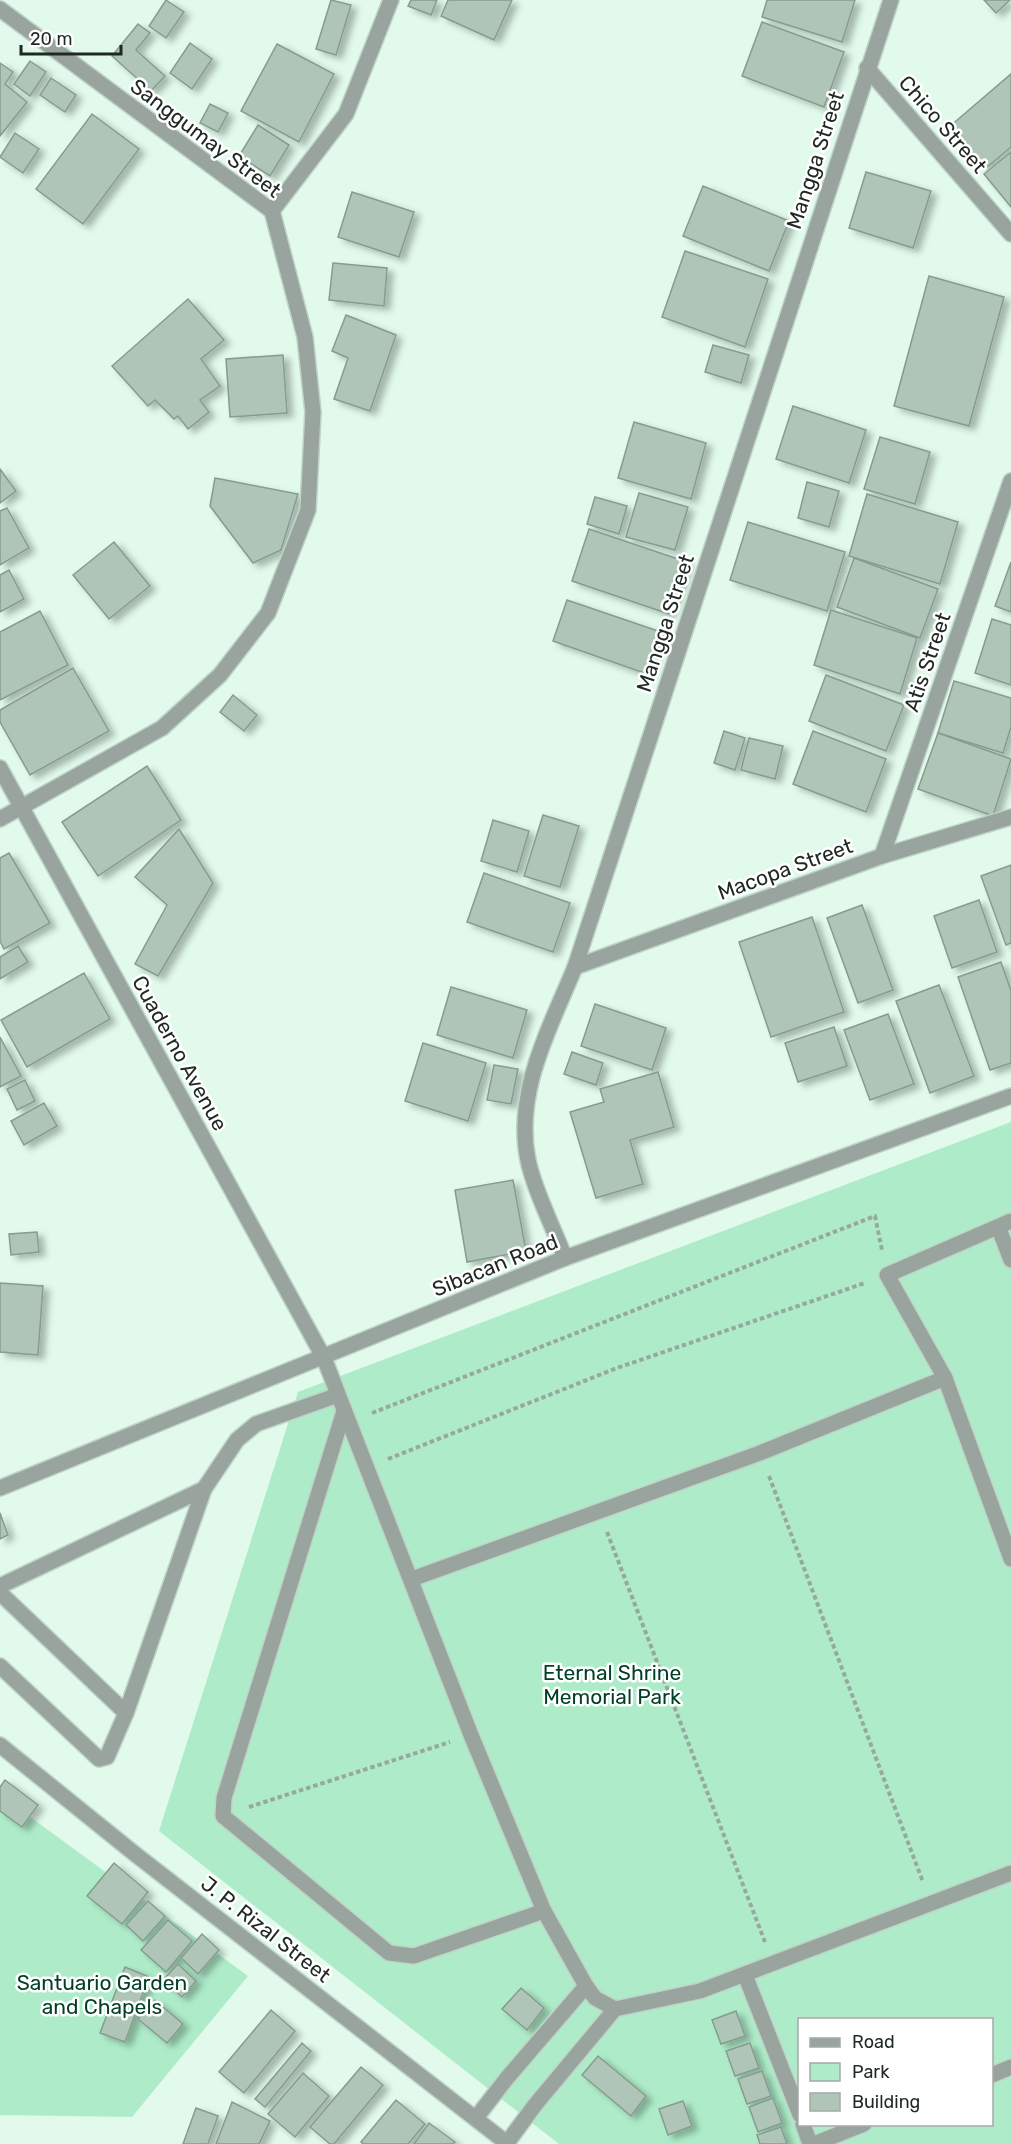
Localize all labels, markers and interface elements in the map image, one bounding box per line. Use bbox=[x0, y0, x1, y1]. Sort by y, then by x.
scale bar bbox=[21, 18, 122, 56]
text: 20 m bbox=[30, 28, 72, 50]
street label: Chico Street bbox=[894, 70, 992, 178]
street label: Sanggumay Street bbox=[126, 73, 286, 203]
street label: Mangga Street bbox=[781, 88, 849, 232]
street label: Mangga Street bbox=[631, 551, 699, 695]
street label: Atis Street bbox=[898, 609, 956, 715]
street label: Macopa Street bbox=[714, 833, 856, 905]
street label: Cuaderno Avenue bbox=[127, 971, 233, 1135]
street label: Sibacan Road bbox=[429, 1228, 561, 1302]
park label: Eternal Shrine Memorial Park bbox=[543, 1660, 681, 1709]
street label: J. P. Rizal Street bbox=[196, 1871, 336, 1987]
park label: Santuario Garden and Chapels bbox=[17, 1970, 187, 2019]
legend bbox=[798, 2018, 993, 2126]
text: Road bbox=[852, 2031, 895, 2053]
text: Park bbox=[852, 2061, 890, 2083]
text: Building bbox=[852, 2091, 920, 2113]

